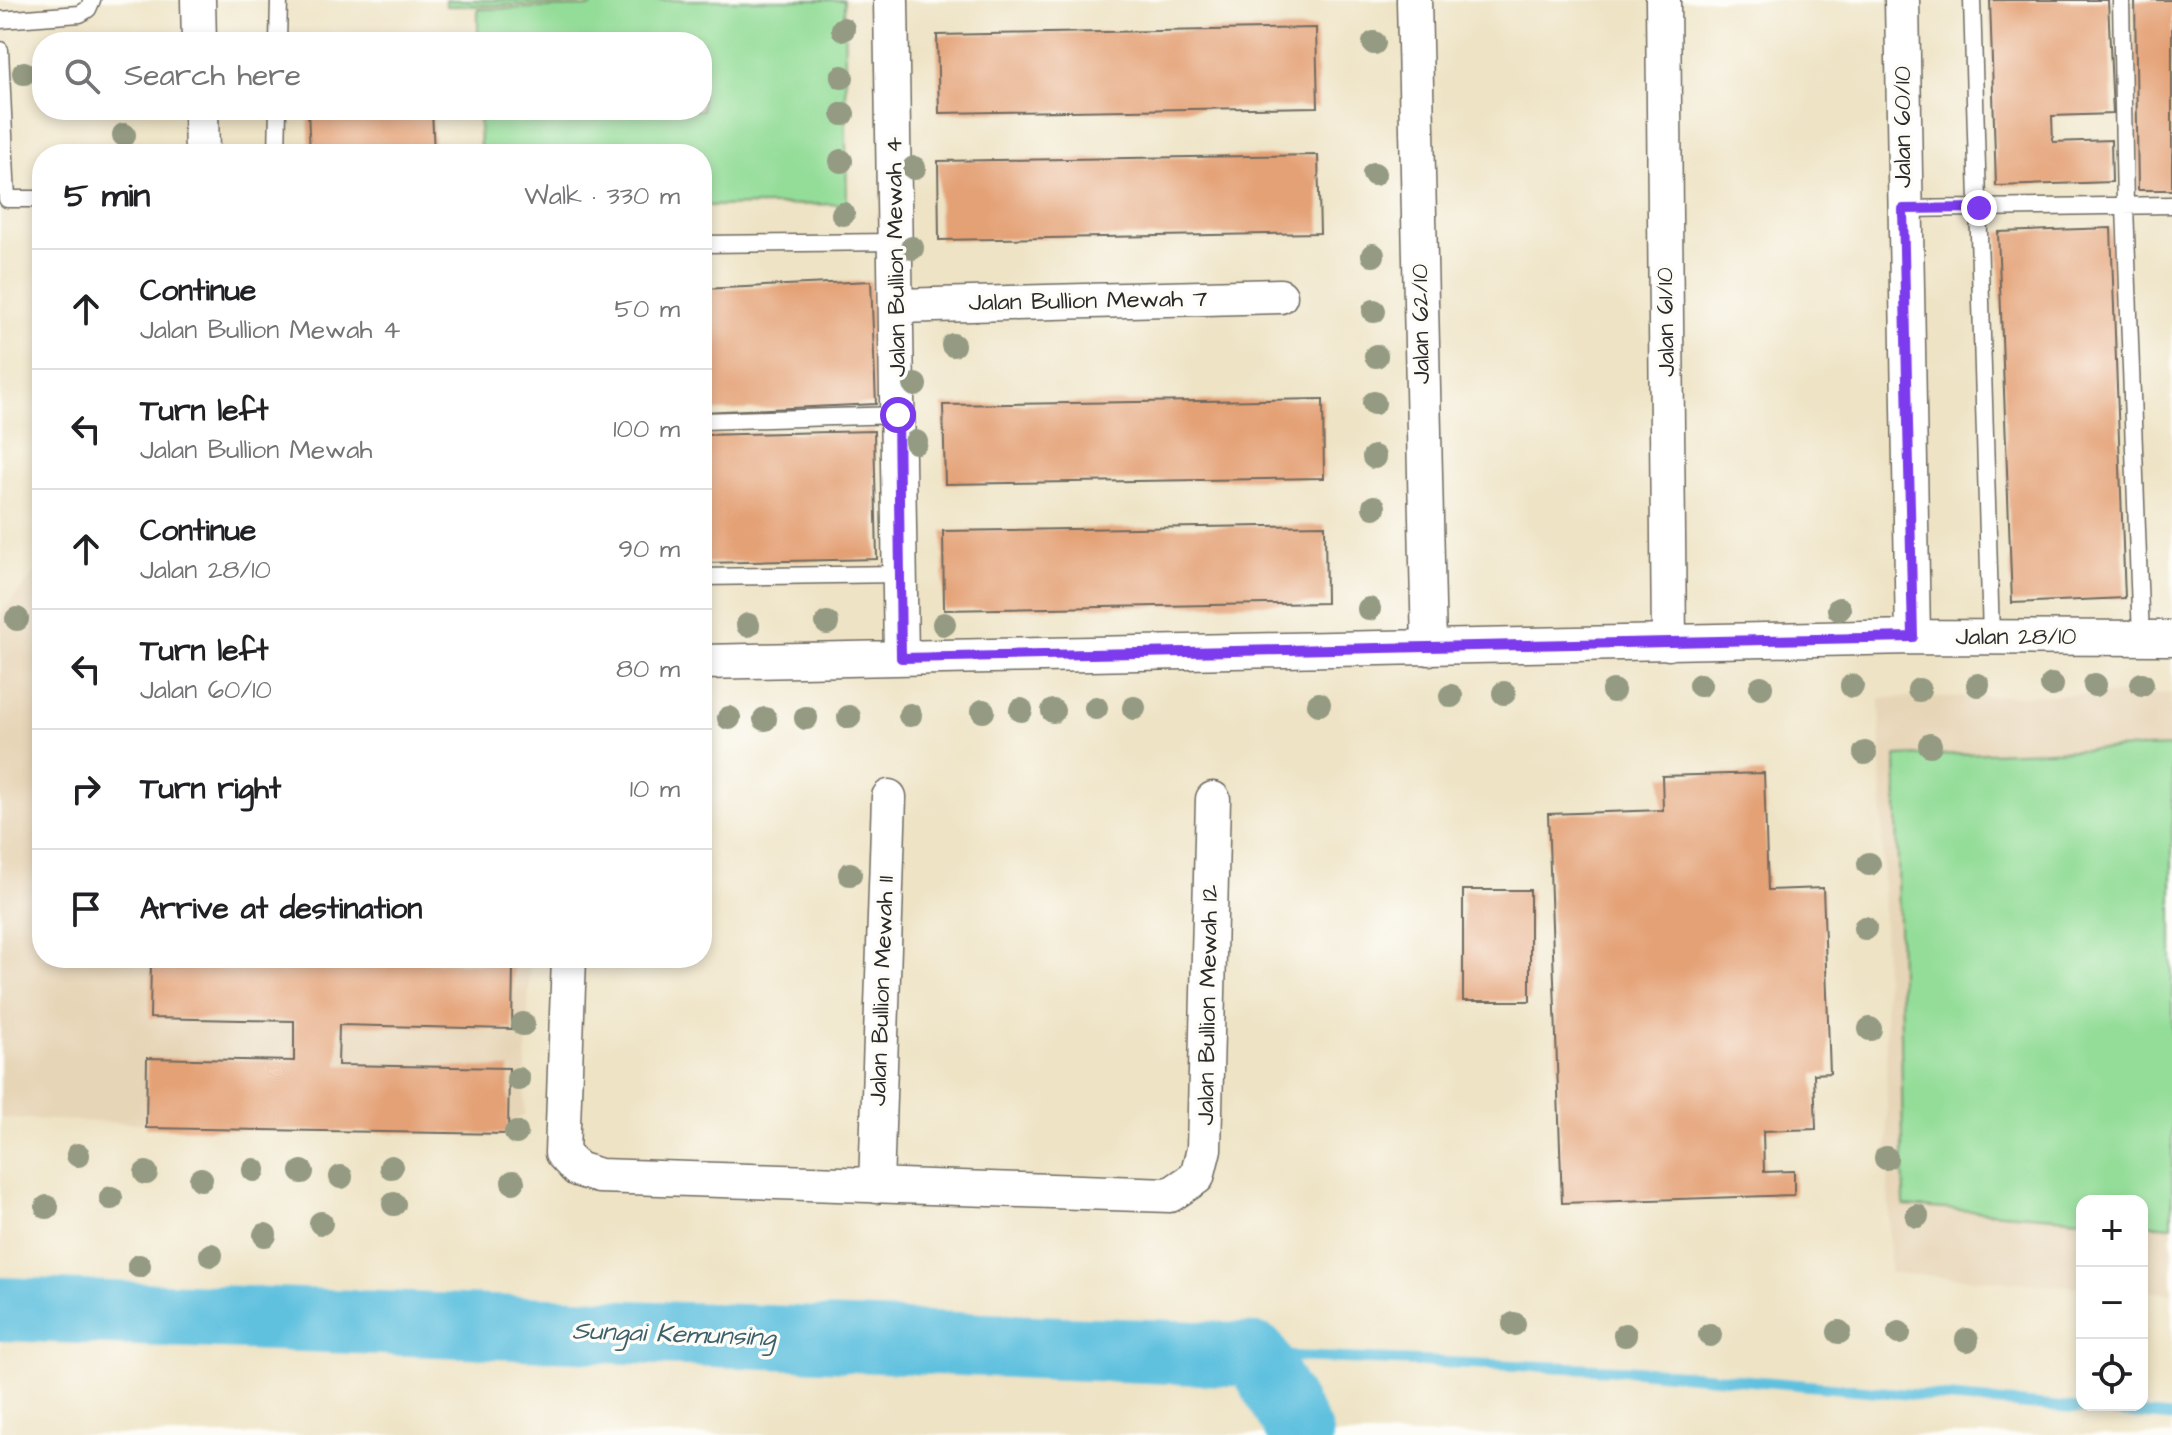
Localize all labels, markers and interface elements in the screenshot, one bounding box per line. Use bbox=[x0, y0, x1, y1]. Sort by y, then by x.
search box bbox=[32, 32, 712, 120]
icon: search bbox=[60, 54, 104, 98]
text: Search here bbox=[124, 55, 301, 97]
street label: Jalan 60/10 bbox=[1886, 66, 1920, 188]
street label: Jalan Bullion Mewah 4 bbox=[877, 137, 915, 377]
text: 5 min bbox=[64, 172, 150, 220]
text: Walk · 330 m bbox=[524, 178, 680, 214]
route end bbox=[1961, 190, 1997, 226]
street label: Jalan 62/10 bbox=[1403, 264, 1439, 384]
street label: Jalan 61/10 bbox=[1648, 267, 1684, 377]
text: Continue bbox=[140, 270, 256, 312]
street label: Jalan Bullion Mewah 7 bbox=[968, 282, 1208, 320]
icon: ahead bbox=[64, 287, 108, 331]
text: 50 m bbox=[615, 291, 680, 327]
text: Jalan Bullion Mewah 4 bbox=[140, 312, 400, 348]
text: Turn left bbox=[140, 390, 268, 432]
route start bbox=[880, 397, 916, 433]
icon: left bbox=[64, 407, 108, 451]
text: 100 m bbox=[613, 411, 680, 447]
text: Jalan Bullion Mewah bbox=[140, 432, 372, 468]
text: Continue bbox=[140, 510, 256, 552]
icon: ahead bbox=[64, 527, 108, 571]
text: 90 m bbox=[618, 531, 680, 567]
text: Jalan 28/10 bbox=[140, 552, 271, 588]
street label: Jalan 28/10 bbox=[1956, 620, 2076, 654]
text: Turn left bbox=[140, 630, 268, 672]
icon: left bbox=[64, 647, 108, 691]
text: 80 m bbox=[616, 651, 680, 687]
text: Jalan 60/10 bbox=[140, 672, 272, 708]
icon: right bbox=[64, 767, 108, 811]
text: Turn right bbox=[140, 768, 281, 810]
text: 10 m bbox=[630, 771, 680, 807]
street label: Jalan Bullion Mewah 11 bbox=[861, 875, 903, 1107]
street label: Jalan Bullion Mewah 12 bbox=[1189, 884, 1227, 1126]
icon: arrive bbox=[64, 887, 108, 931]
text: Arrive at destination bbox=[140, 888, 422, 930]
map controls bbox=[2076, 1195, 2148, 1411]
button: + bbox=[2076, 1195, 2148, 1267]
button: − bbox=[2076, 1267, 2148, 1339]
water label: Sungai Kemunsing bbox=[572, 1312, 778, 1357]
button: locate bbox=[2076, 1339, 2148, 1411]

